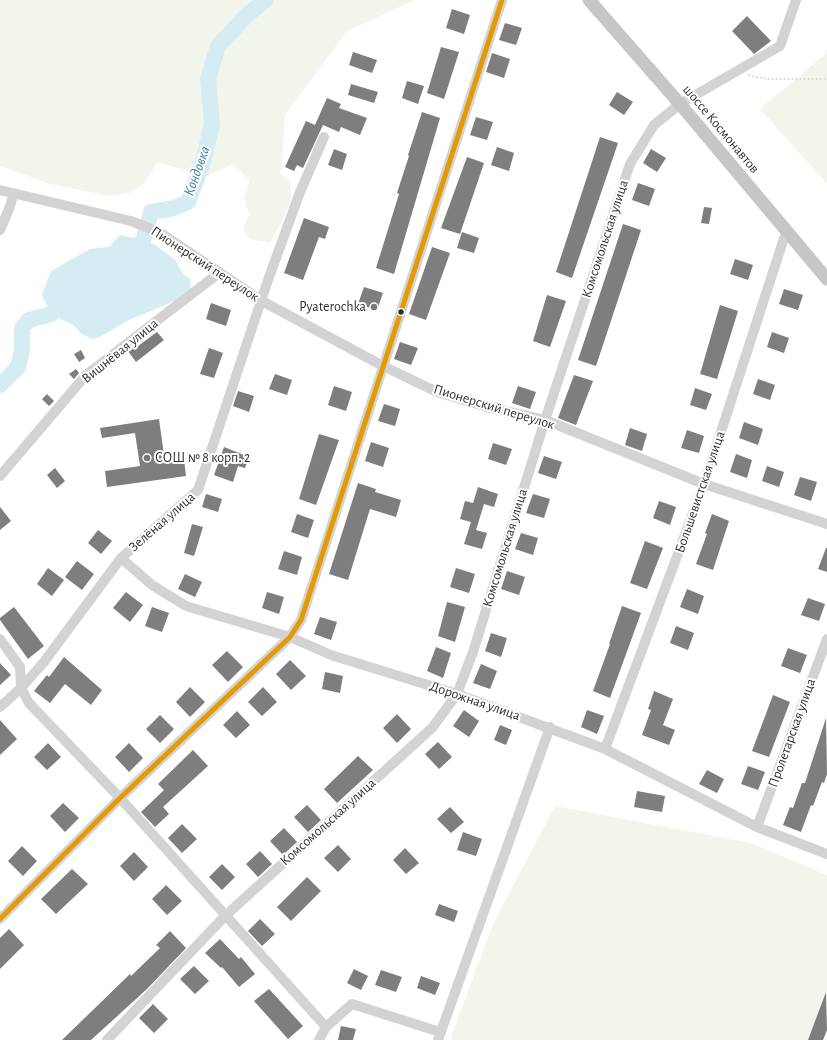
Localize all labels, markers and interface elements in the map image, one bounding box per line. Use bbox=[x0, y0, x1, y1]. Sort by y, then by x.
street label: шоссе Космонавтов bbox=[679, 81, 763, 177]
water label: Кондовка bbox=[180, 144, 214, 198]
street label: Комсомольская улица bbox=[578, 178, 632, 300]
street label: Пионерский переулок bbox=[148, 223, 262, 305]
place label: Pyaterochka bbox=[299, 299, 366, 315]
marker: Pyaterochka bbox=[369, 302, 379, 312]
unlabelled marker bbox=[396, 307, 406, 317]
street label: Вишнёвая улица bbox=[78, 315, 162, 387]
street label: Пионерский переулок bbox=[431, 381, 557, 433]
street label: Большевистская улица bbox=[671, 429, 729, 555]
place label: СОШ № 8 корп. 2 bbox=[155, 450, 250, 466]
marker: СОШ № 8 корп. 2 bbox=[142, 453, 152, 463]
street label: Комсомольская улица bbox=[479, 487, 531, 609]
street label: Зелёная улица bbox=[125, 489, 199, 555]
street label: Пролетарская улица bbox=[765, 676, 819, 790]
street label: Дорожная улица bbox=[428, 678, 522, 724]
street label: Комсомольская улица bbox=[277, 775, 379, 869]

